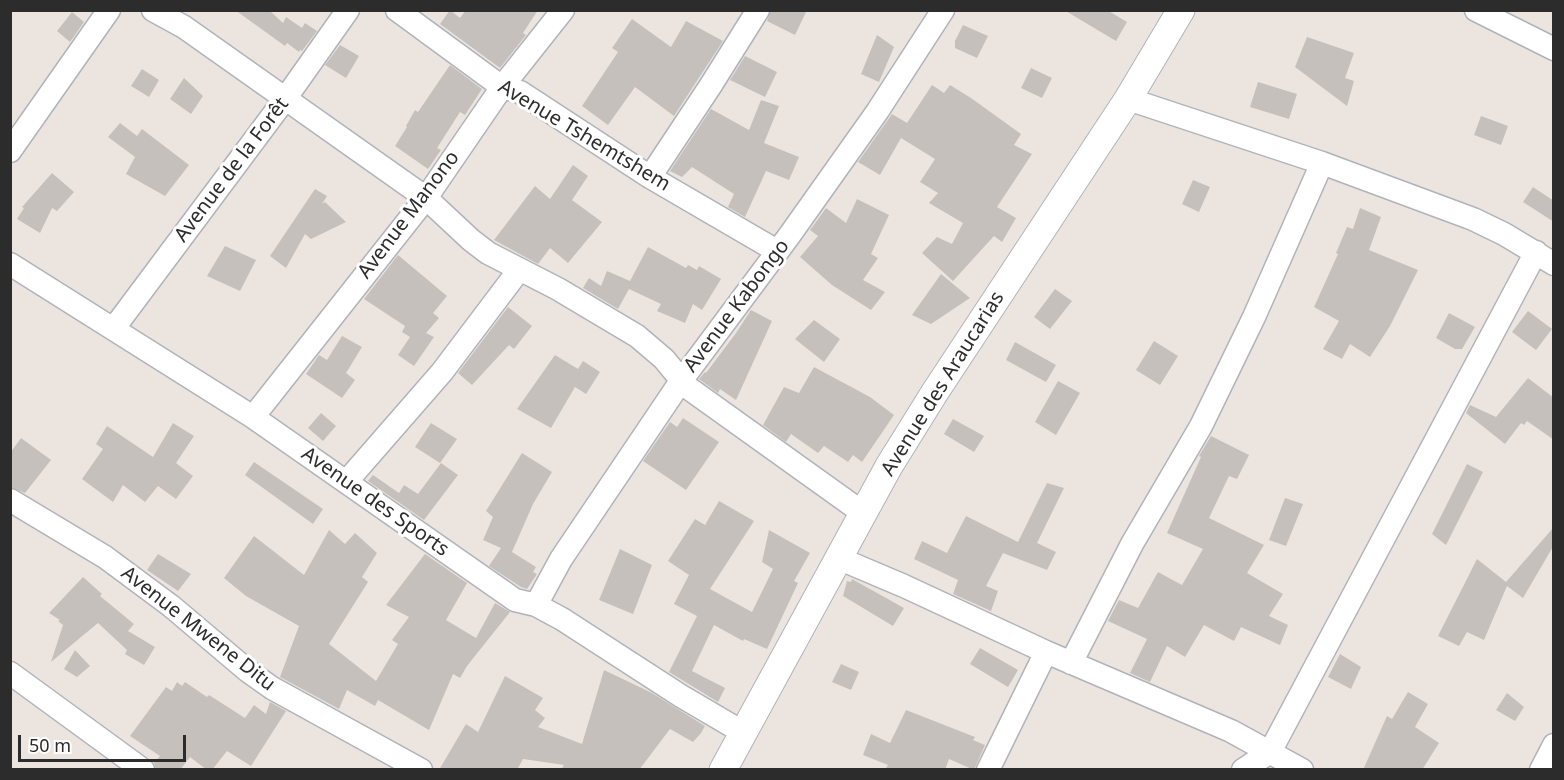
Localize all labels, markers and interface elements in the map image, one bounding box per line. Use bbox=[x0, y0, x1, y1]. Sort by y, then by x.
street label: Avenue Tshemtshem bbox=[494, 75, 674, 197]
street label: Avenue de la Forêt bbox=[170, 93, 294, 247]
street label: Avenue Manono bbox=[353, 146, 465, 284]
street label: Avenue Kabongo bbox=[679, 235, 795, 377]
street label: Avenue des Araucarias bbox=[876, 287, 1010, 481]
street label: Avenue des Sports bbox=[297, 442, 453, 562]
street label: Avenue Mwene Ditu bbox=[116, 561, 280, 697]
scale bar bbox=[21, 723, 189, 761]
text: 50 m bbox=[29, 733, 71, 757]

